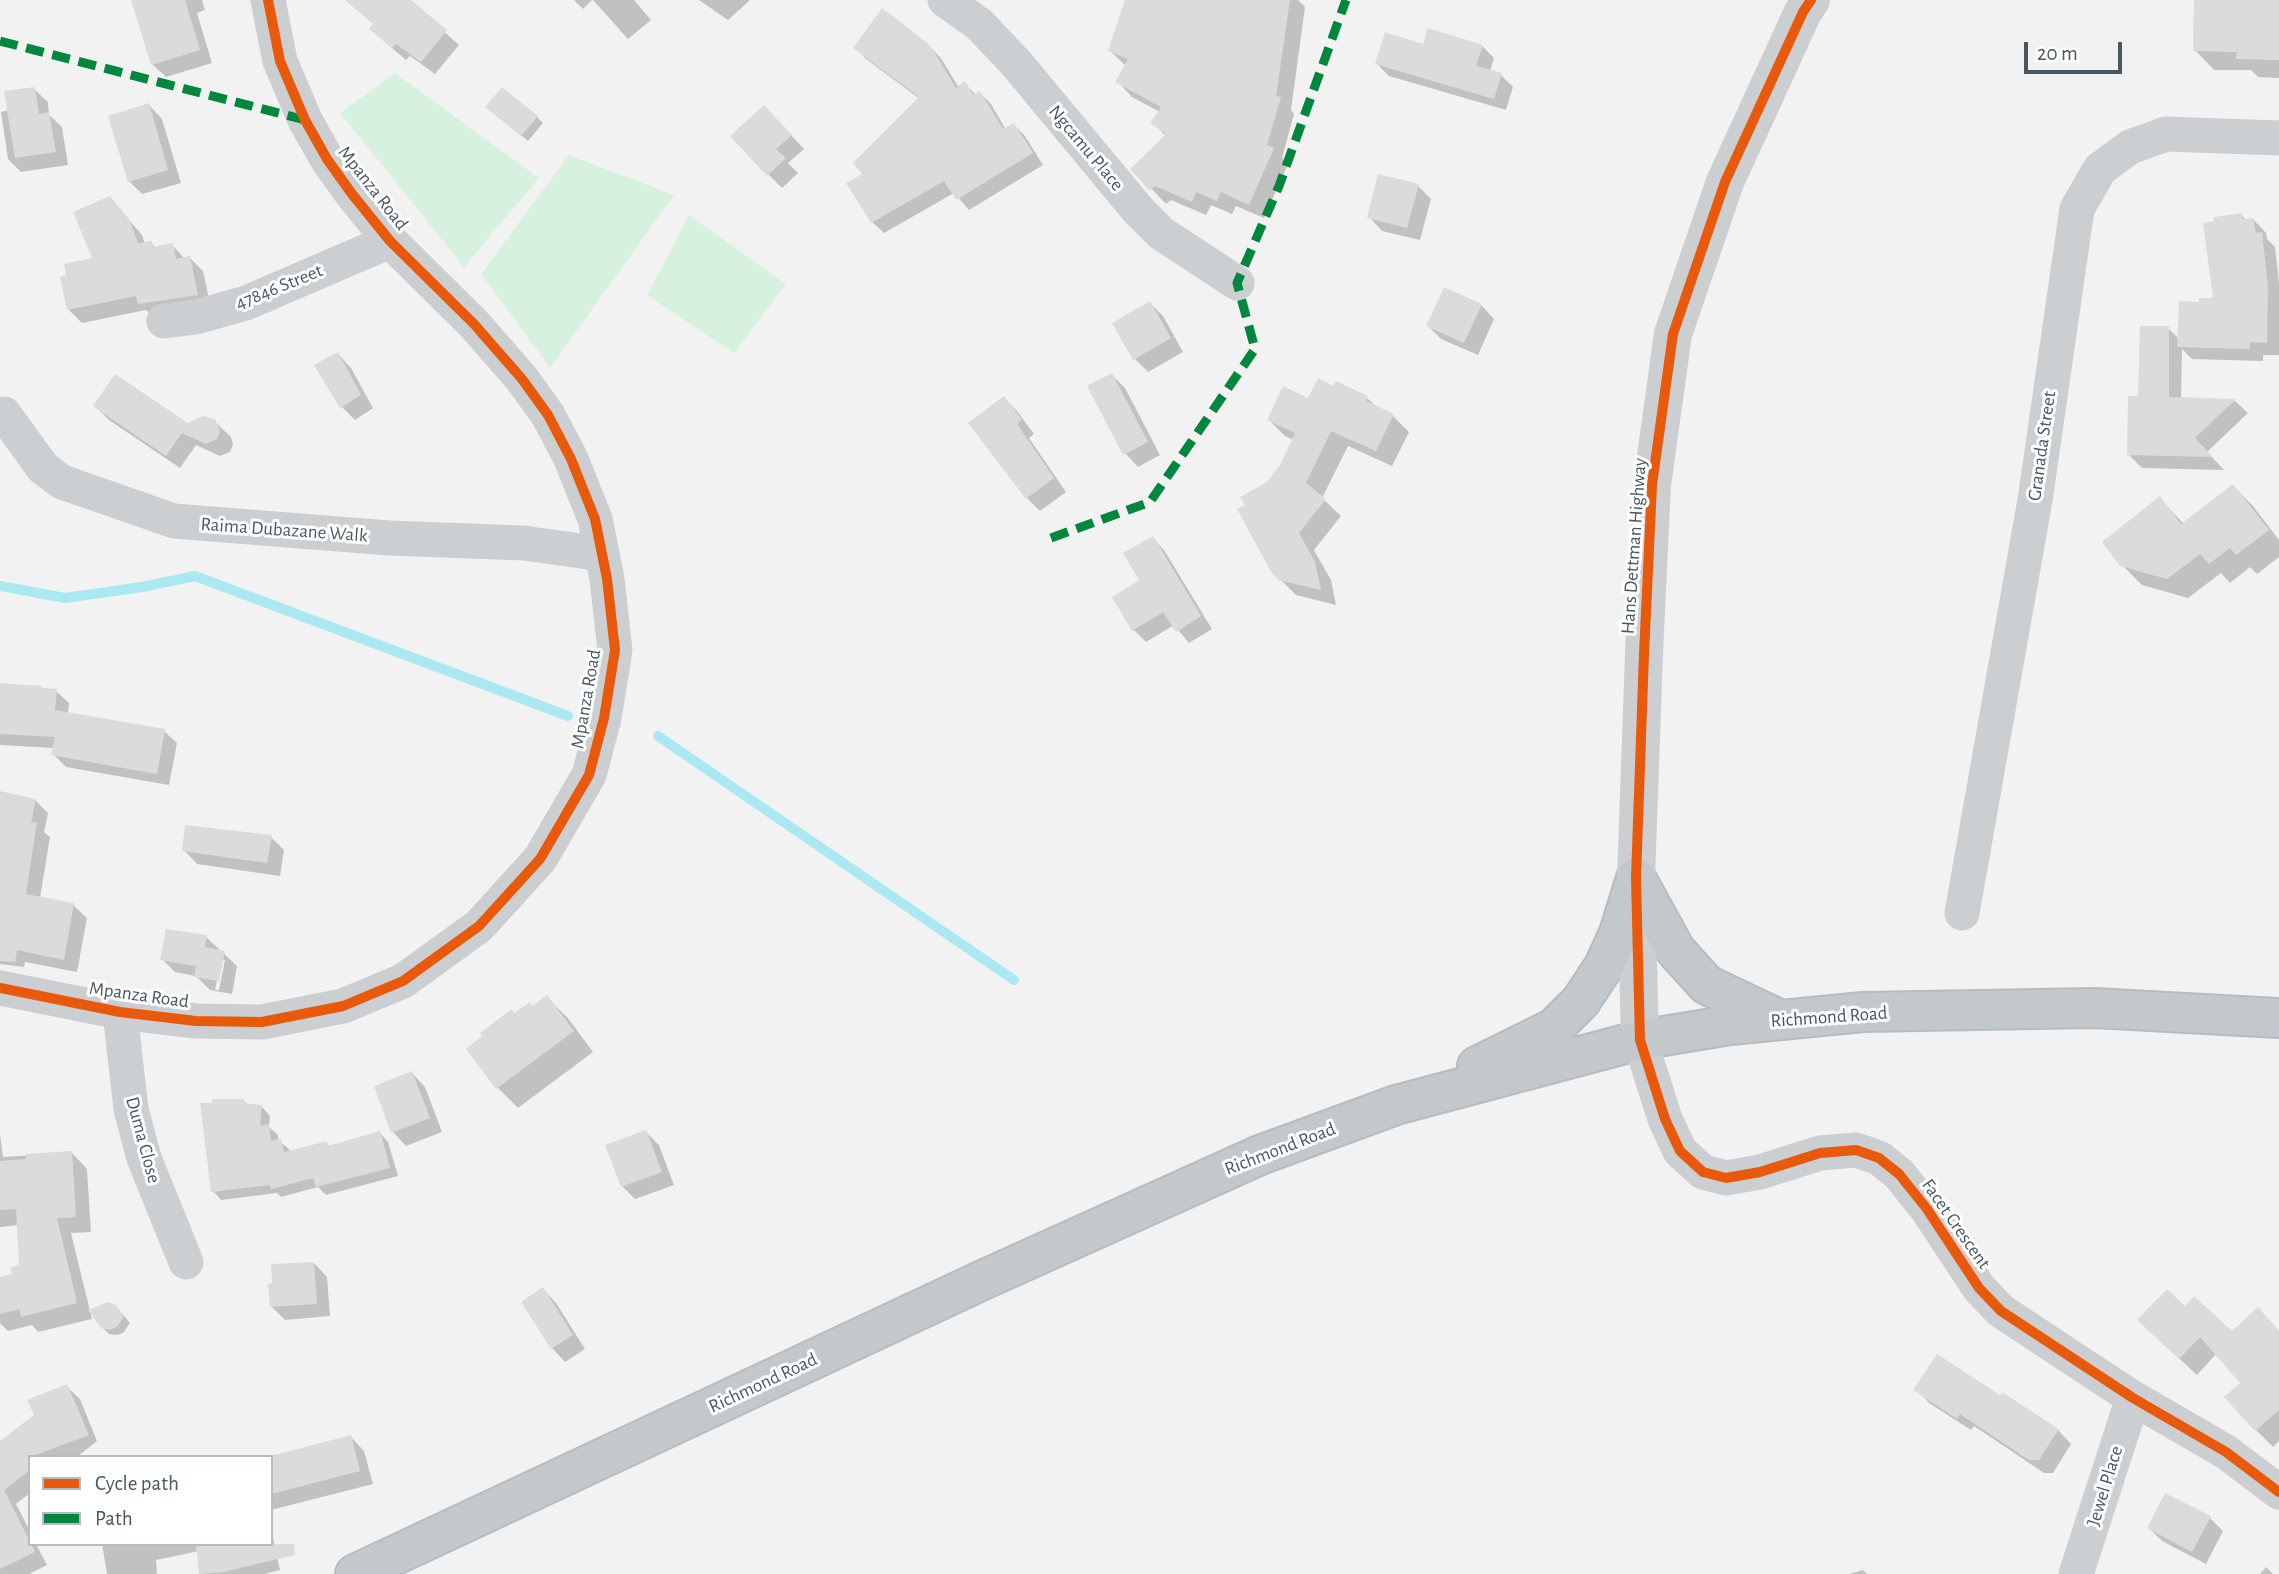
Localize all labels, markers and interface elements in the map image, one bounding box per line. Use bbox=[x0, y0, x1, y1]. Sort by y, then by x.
scale bar bbox=[2027, 28, 2125, 72]
text: 20 m bbox=[2037, 43, 2078, 64]
street label: Ngcamu Place bbox=[1044, 100, 1128, 196]
street label: Mpanza Road bbox=[333, 141, 413, 235]
street label: 47846 Street bbox=[232, 259, 326, 315]
street label: Granada Street bbox=[2023, 390, 2061, 502]
street label: Hans Dettman Highway bbox=[1616, 457, 1652, 635]
street label: Raima Dubazane Walk bbox=[200, 513, 368, 547]
street label: Mpanza Road bbox=[566, 647, 606, 751]
street label: Mpanza Road bbox=[88, 977, 190, 1013]
street label: Richmond Road bbox=[1770, 1002, 1888, 1032]
street label: Duma Close bbox=[121, 1094, 165, 1186]
street label: Richmond Road bbox=[1221, 1117, 1339, 1181]
street label: Facet Crescent bbox=[1917, 1174, 1995, 1274]
street label: Richmond Road bbox=[705, 1348, 821, 1418]
street label: Jewel Place bbox=[2082, 1443, 2128, 1529]
legend bbox=[28, 1455, 273, 1546]
text: Cycle path bbox=[95, 1473, 179, 1494]
text: Path bbox=[95, 1508, 133, 1529]

